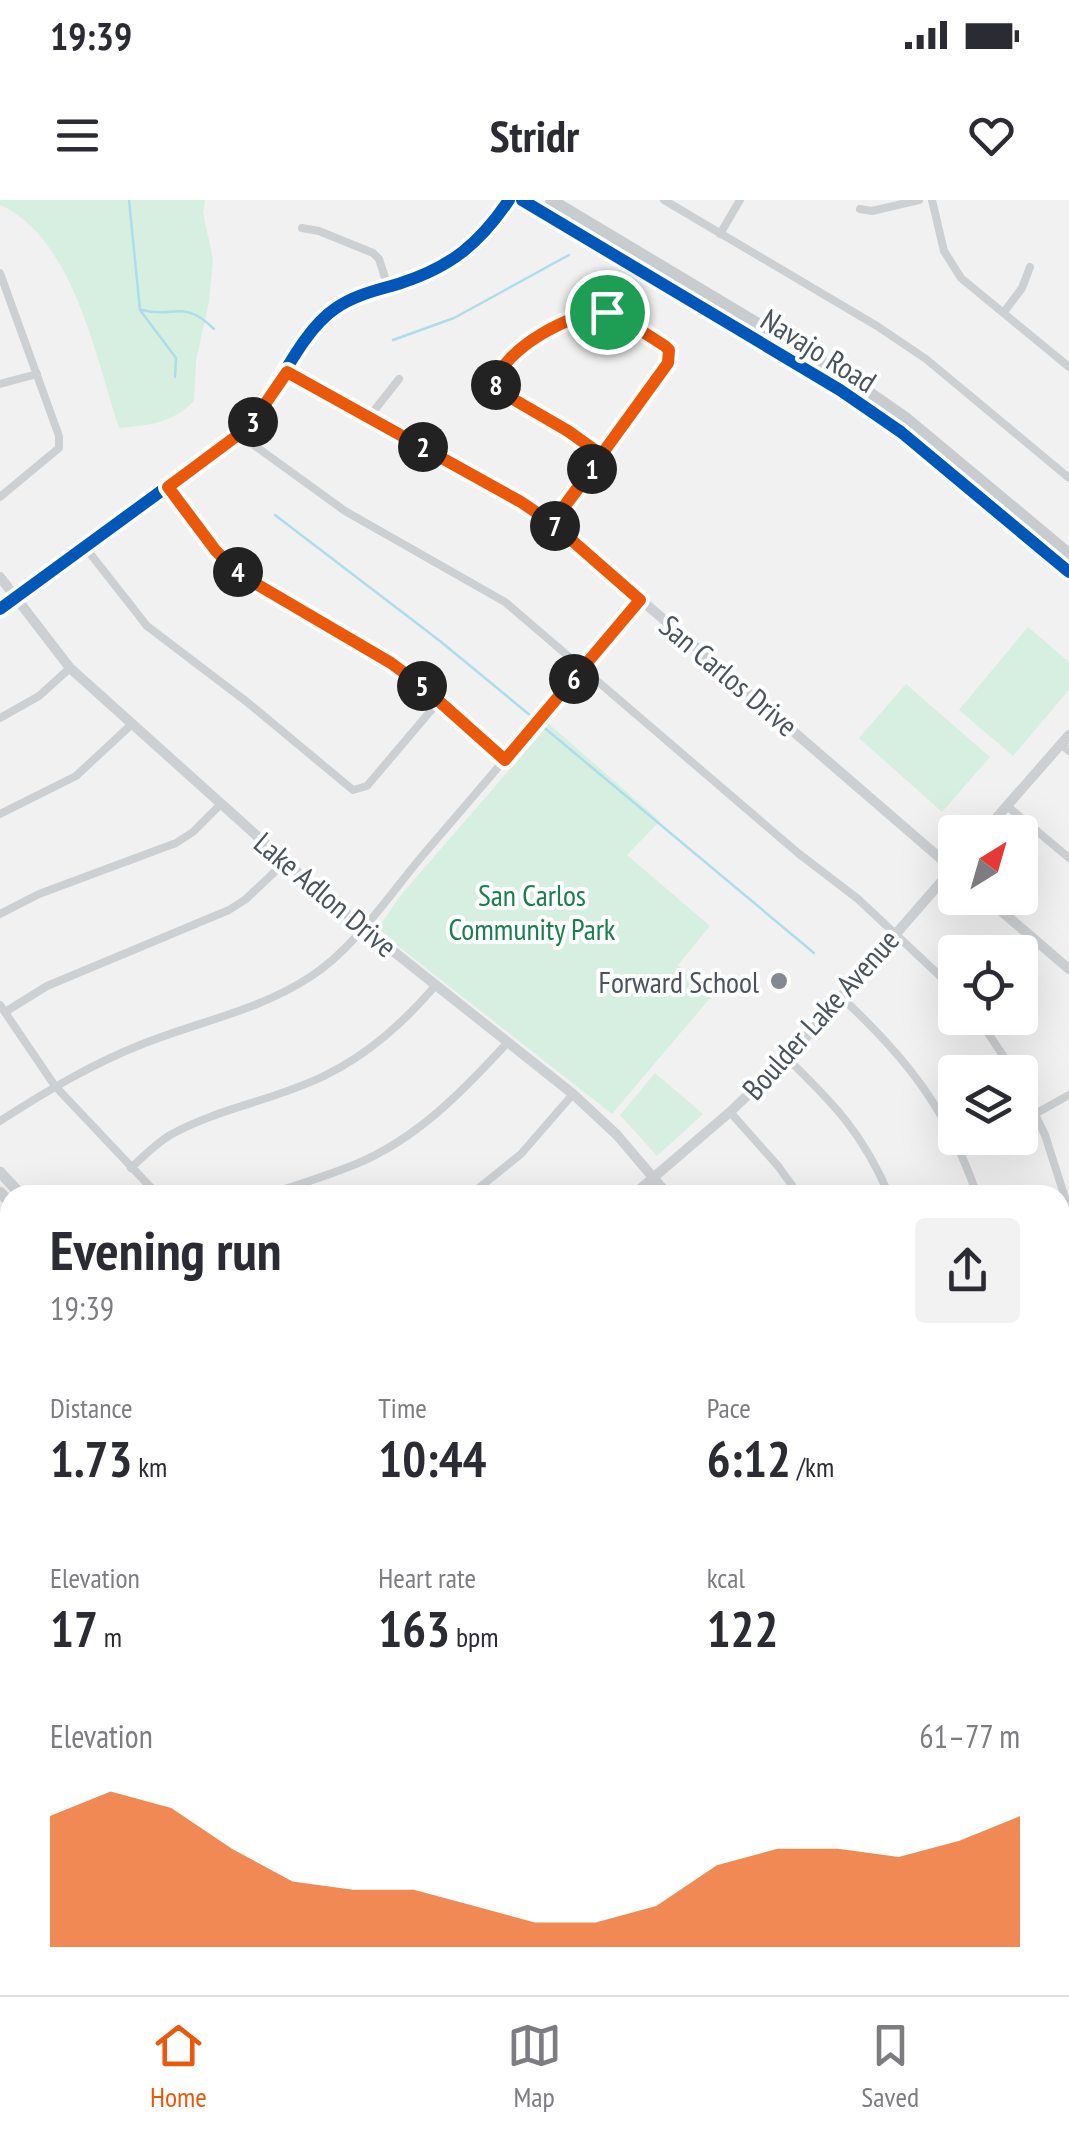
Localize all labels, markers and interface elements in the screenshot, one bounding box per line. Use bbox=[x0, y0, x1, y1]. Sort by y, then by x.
text: 19:39 bbox=[50, 11, 132, 60]
text: Stridr bbox=[490, 106, 579, 164]
icon: menu bbox=[50, 108, 105, 163]
icon: heart bbox=[964, 108, 1019, 163]
pin bbox=[565, 270, 650, 355]
icon: arrive bbox=[580, 285, 635, 340]
street label: Navajo Road bbox=[754, 299, 884, 401]
pin: 8 bbox=[471, 360, 521, 410]
text: 8 bbox=[489, 366, 503, 403]
pin: 3 bbox=[228, 397, 278, 447]
text: 3 bbox=[246, 403, 260, 440]
pin: 2 bbox=[398, 422, 448, 472]
text: 2 bbox=[416, 428, 430, 465]
pin: 1 bbox=[567, 444, 617, 494]
text: 1 bbox=[585, 450, 599, 487]
pin: 7 bbox=[530, 501, 580, 551]
text: 7 bbox=[548, 507, 562, 544]
pin: 4 bbox=[213, 547, 263, 597]
text: 4 bbox=[231, 553, 245, 590]
street label: San Carlos Drive bbox=[652, 606, 806, 744]
pin: 6 bbox=[549, 654, 599, 704]
text: 6 bbox=[567, 660, 581, 697]
pin: 5 bbox=[397, 661, 447, 711]
text: 5 bbox=[415, 667, 429, 704]
north arrow bbox=[938, 815, 1038, 915]
map controls bbox=[938, 815, 1038, 1155]
street label: Lake Adlon Drive bbox=[247, 823, 405, 965]
park label: San Carlos Community Park bbox=[448, 875, 616, 948]
street label: Boulder Lake Avenue bbox=[733, 921, 907, 1107]
button: locate bbox=[938, 935, 1038, 1035]
place label: Forward School bbox=[599, 962, 759, 1001]
marker: Forward School bbox=[768, 970, 790, 992]
button: layers bbox=[938, 1055, 1038, 1155]
text: Evening run bbox=[50, 1214, 282, 1285]
button: share bbox=[915, 1218, 1020, 1323]
text: 19:39 bbox=[50, 1287, 114, 1329]
text: Distance bbox=[50, 1389, 133, 1426]
text: Time bbox=[378, 1389, 427, 1426]
text: Pace bbox=[707, 1389, 751, 1426]
text: 1.73 bbox=[50, 1426, 132, 1491]
text: 10:44 bbox=[378, 1426, 486, 1491]
text: 6:12 bbox=[707, 1426, 791, 1491]
text: km bbox=[132, 1448, 167, 1485]
text: /km bbox=[791, 1448, 834, 1485]
text: Elevation bbox=[50, 1559, 140, 1596]
text: Heart rate bbox=[378, 1559, 476, 1596]
text: kcal bbox=[707, 1559, 745, 1596]
text: 17 bbox=[50, 1596, 98, 1661]
text: 163 bbox=[378, 1596, 450, 1661]
text: 122 bbox=[707, 1596, 778, 1661]
text: m bbox=[98, 1618, 122, 1655]
text: bpm bbox=[450, 1618, 499, 1655]
text: Elevation bbox=[50, 1715, 153, 1757]
text: 61–77 m bbox=[919, 1715, 1020, 1757]
tab: Home bbox=[150, 2018, 207, 2115]
tab: Map bbox=[507, 2018, 562, 2115]
tab: Saved bbox=[861, 2018, 919, 2115]

